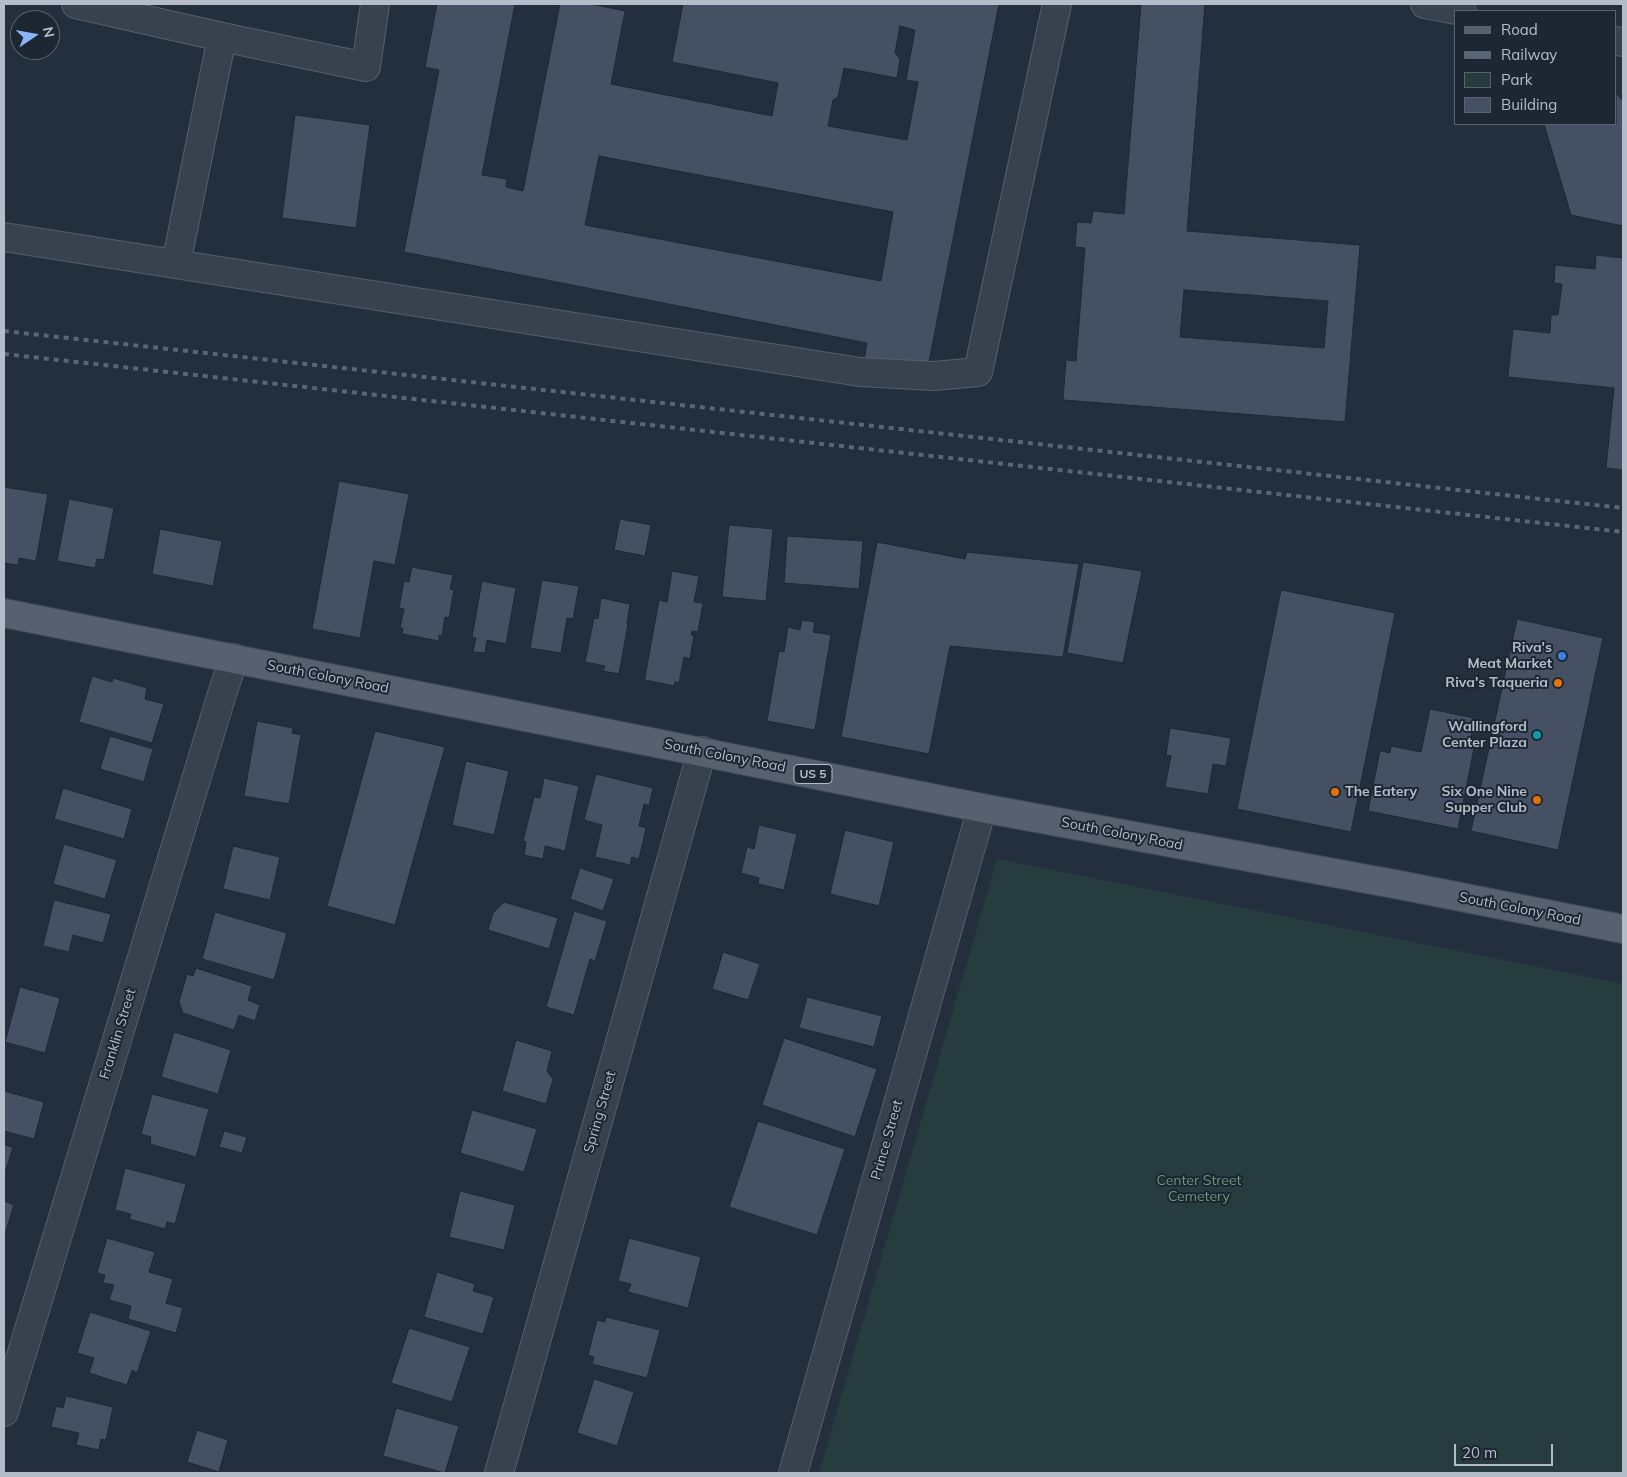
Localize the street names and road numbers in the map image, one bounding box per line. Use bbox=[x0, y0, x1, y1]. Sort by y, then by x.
street label: South Colony Road bbox=[266, 657, 390, 697]
street label: South Colony Road bbox=[663, 736, 787, 776]
road number: US 5 bbox=[794, 764, 832, 784]
street label: South Colony Road bbox=[1060, 814, 1184, 854]
street label: South Colony Road bbox=[1458, 889, 1582, 929]
street label: Franklin Street bbox=[96, 987, 140, 1081]
street label: Spring Street bbox=[580, 1069, 620, 1155]
street label: Prince Street bbox=[868, 1098, 906, 1182]

